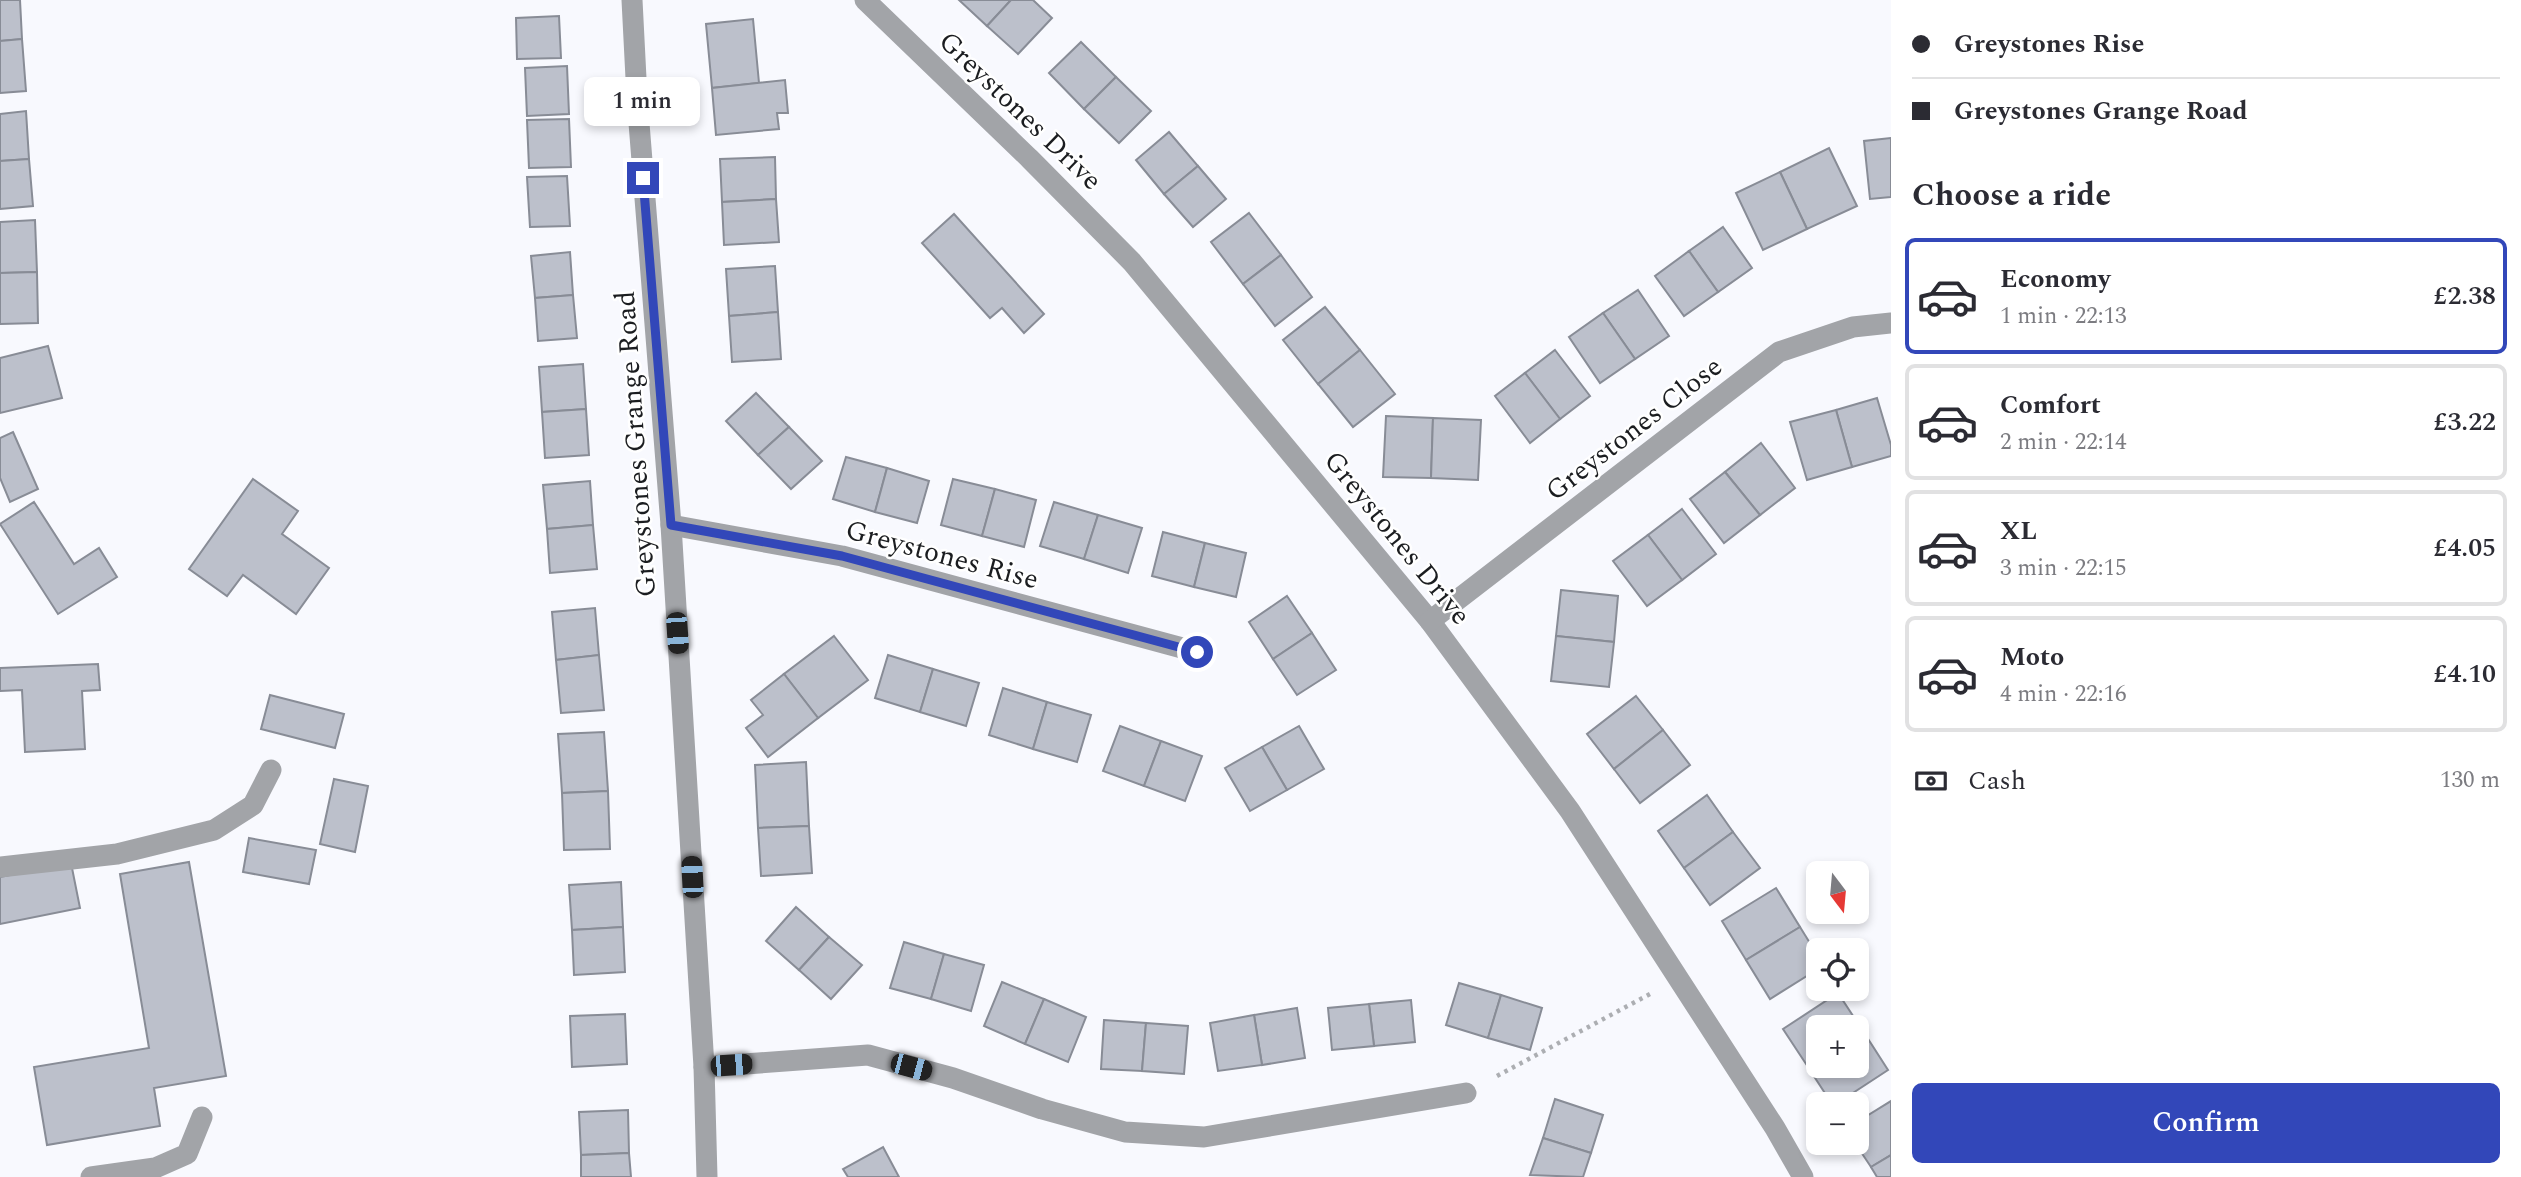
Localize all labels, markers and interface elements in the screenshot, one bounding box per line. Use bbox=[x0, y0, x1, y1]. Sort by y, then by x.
street label: Greystones Drive bbox=[928, 21, 1112, 201]
text: Greystones Rise bbox=[1954, 24, 2144, 64]
callout: 1 min bbox=[585, 76, 701, 125]
text: 1 min bbox=[612, 84, 672, 119]
text: Greystones Grange Road bbox=[1954, 91, 2248, 131]
route end bbox=[627, 162, 659, 194]
text: Choose a ride bbox=[1912, 171, 2111, 220]
text: Economy bbox=[2000, 259, 2110, 299]
icon: car bbox=[1916, 265, 1979, 328]
text: £2.38 bbox=[2433, 276, 2496, 316]
street label: Greystones Grange Road bbox=[604, 289, 668, 599]
text: 1 min · 22:13 bbox=[2000, 299, 2127, 334]
street label: Greystones Close bbox=[1536, 346, 1732, 512]
text: Comfort bbox=[2000, 385, 2101, 425]
icon: car bbox=[1916, 391, 1979, 454]
text: £3.22 bbox=[2433, 402, 2496, 442]
text: 2 min · 22:14 bbox=[2000, 425, 2127, 460]
street label: Greystones Drive bbox=[1313, 441, 1481, 635]
street label: Greystones Rise bbox=[841, 509, 1043, 601]
text: XL bbox=[2000, 511, 2037, 551]
icon: car bbox=[1916, 517, 1979, 580]
text: £4.05 bbox=[2433, 528, 2496, 568]
text: 3 min · 22:15 bbox=[2000, 551, 2127, 586]
car bbox=[666, 611, 689, 655]
route start bbox=[1181, 636, 1213, 668]
text: Moto bbox=[2000, 637, 2064, 677]
icon: car bbox=[1916, 643, 1979, 706]
text: £4.10 bbox=[2433, 654, 2496, 694]
text: 4 min · 22:16 bbox=[2000, 677, 2127, 712]
text: Cash bbox=[1968, 761, 2026, 801]
icon: cash bbox=[1912, 762, 1950, 800]
text: 130 m bbox=[2440, 763, 2500, 798]
car bbox=[681, 855, 704, 899]
north arrow bbox=[1806, 861, 1869, 924]
map controls bbox=[1806, 861, 1869, 1155]
button: locate bbox=[1806, 938, 1869, 1001]
button: + bbox=[1806, 1015, 1869, 1078]
car bbox=[888, 1051, 935, 1083]
car bbox=[710, 1053, 753, 1077]
button: Confirm bbox=[1912, 1083, 2500, 1163]
button: − bbox=[1806, 1092, 1869, 1155]

